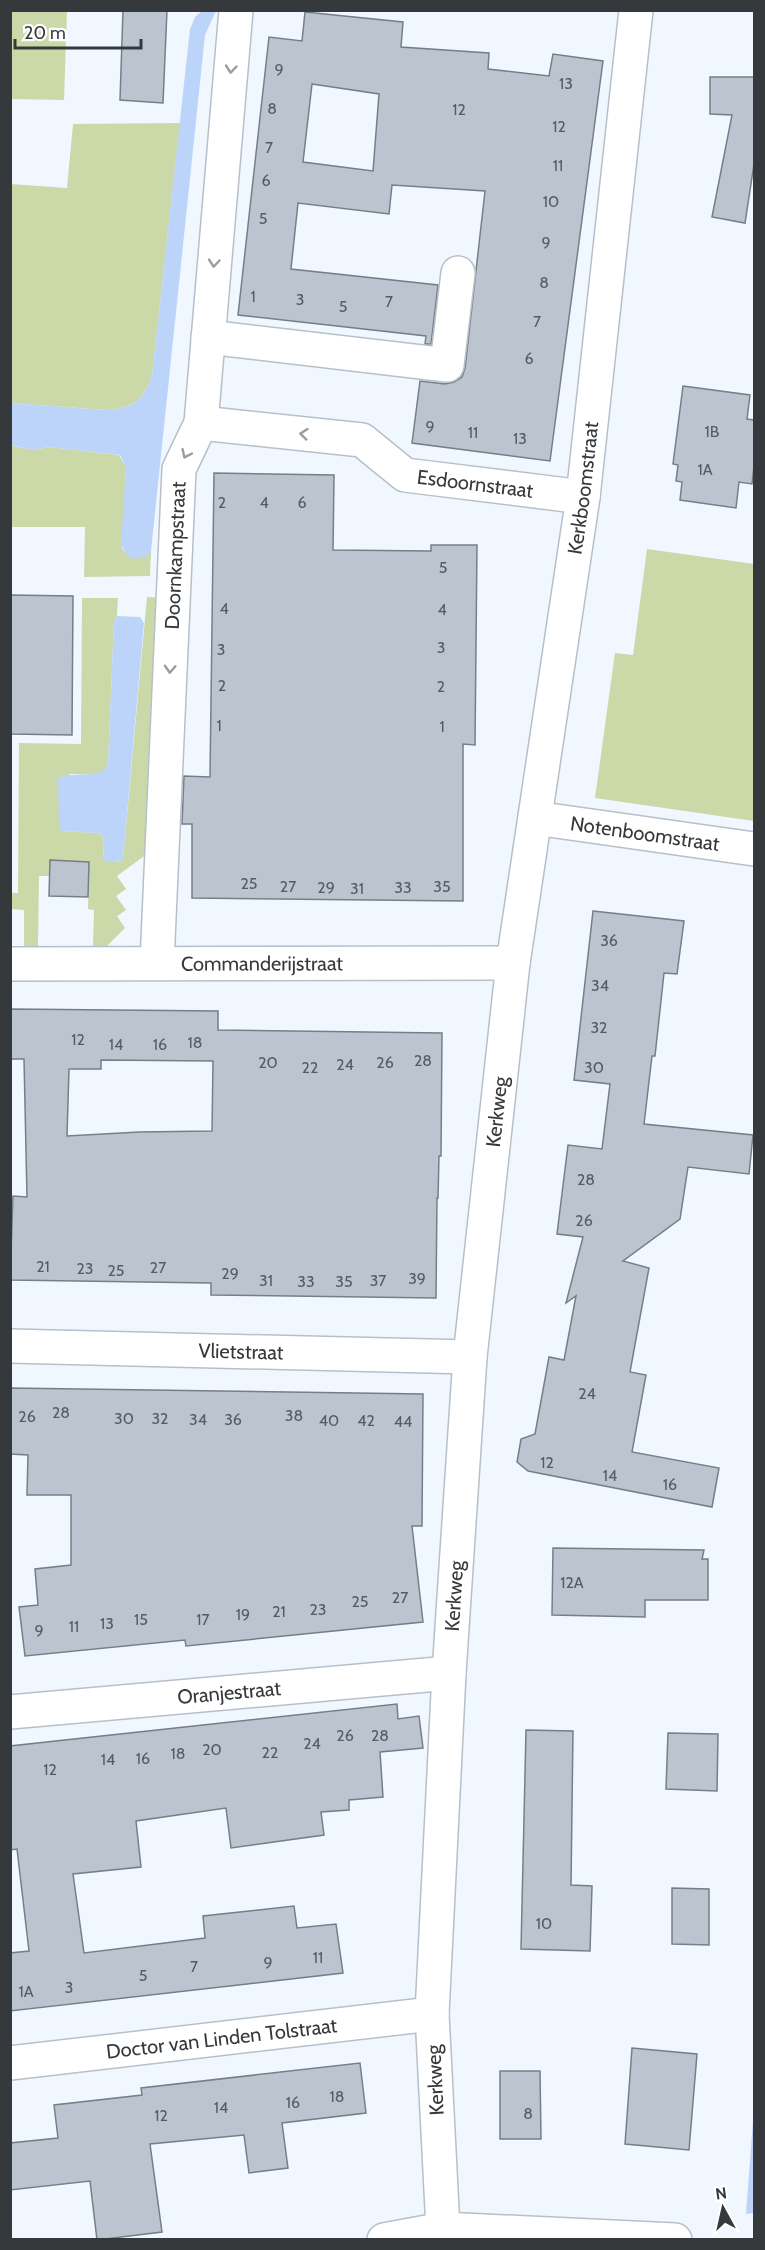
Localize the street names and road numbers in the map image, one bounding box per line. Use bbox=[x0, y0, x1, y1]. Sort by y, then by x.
street label: Kerkboomstraat bbox=[563, 420, 603, 556]
street label: Esdoornstraat bbox=[416, 465, 535, 503]
street label: Doornkampstraat bbox=[160, 481, 190, 630]
street label: Notenboomstraat bbox=[569, 811, 721, 856]
street label: Commanderijstraat bbox=[181, 951, 343, 976]
street label: Kerkweg bbox=[481, 1074, 513, 1148]
street label: Vlietstraat bbox=[198, 1339, 284, 1365]
street label: Kerkweg bbox=[440, 1559, 469, 1632]
street label: Oranjestraat bbox=[176, 1676, 282, 1709]
street label: Doctor van Linden Tolstraat bbox=[105, 2013, 339, 2064]
street label: Kerkweg bbox=[421, 2043, 449, 2116]

